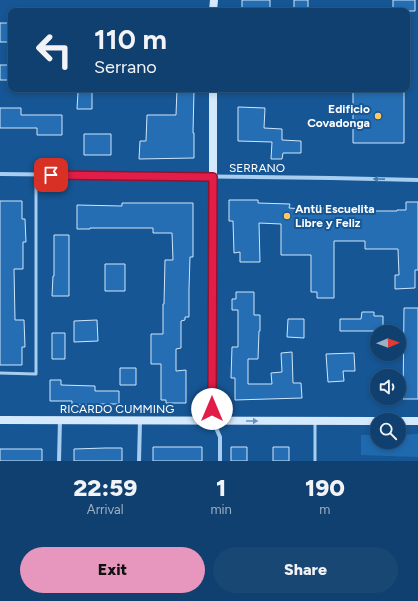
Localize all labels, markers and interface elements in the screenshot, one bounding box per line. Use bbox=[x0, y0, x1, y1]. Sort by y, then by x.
text: 110 m bbox=[94, 22, 167, 56]
icon: left bbox=[28, 24, 80, 76]
text: Serrano bbox=[94, 56, 157, 78]
place label: Edificio Covadonga bbox=[307, 102, 370, 130]
marker: Edificio Covadonga bbox=[373, 111, 383, 121]
pin bbox=[34, 158, 68, 192]
street label: SERRANO bbox=[229, 161, 285, 175]
icon: arrive bbox=[40, 164, 62, 186]
one-way arrow bbox=[372, 176, 385, 182]
place label: Antü Escuelita Libre y Feliz bbox=[295, 202, 375, 230]
marker: Antü Escuelita Libre y Feliz bbox=[282, 211, 292, 221]
north arrow bbox=[370, 325, 406, 361]
map controls bbox=[370, 325, 406, 449]
button: sound bbox=[370, 369, 406, 405]
position arrow bbox=[191, 388, 233, 430]
street label: RICARDO CUMMING bbox=[60, 402, 174, 416]
button: search bbox=[370, 413, 406, 449]
one-way arrow bbox=[246, 418, 259, 424]
text: 22:59 bbox=[73, 473, 137, 502]
text: 1 bbox=[216, 473, 226, 502]
text: 190 bbox=[305, 473, 345, 502]
text: Arrival bbox=[87, 502, 124, 517]
text: min bbox=[210, 502, 232, 517]
text: m bbox=[319, 502, 330, 517]
button: Exit bbox=[20, 547, 205, 593]
button: Share bbox=[213, 547, 398, 593]

